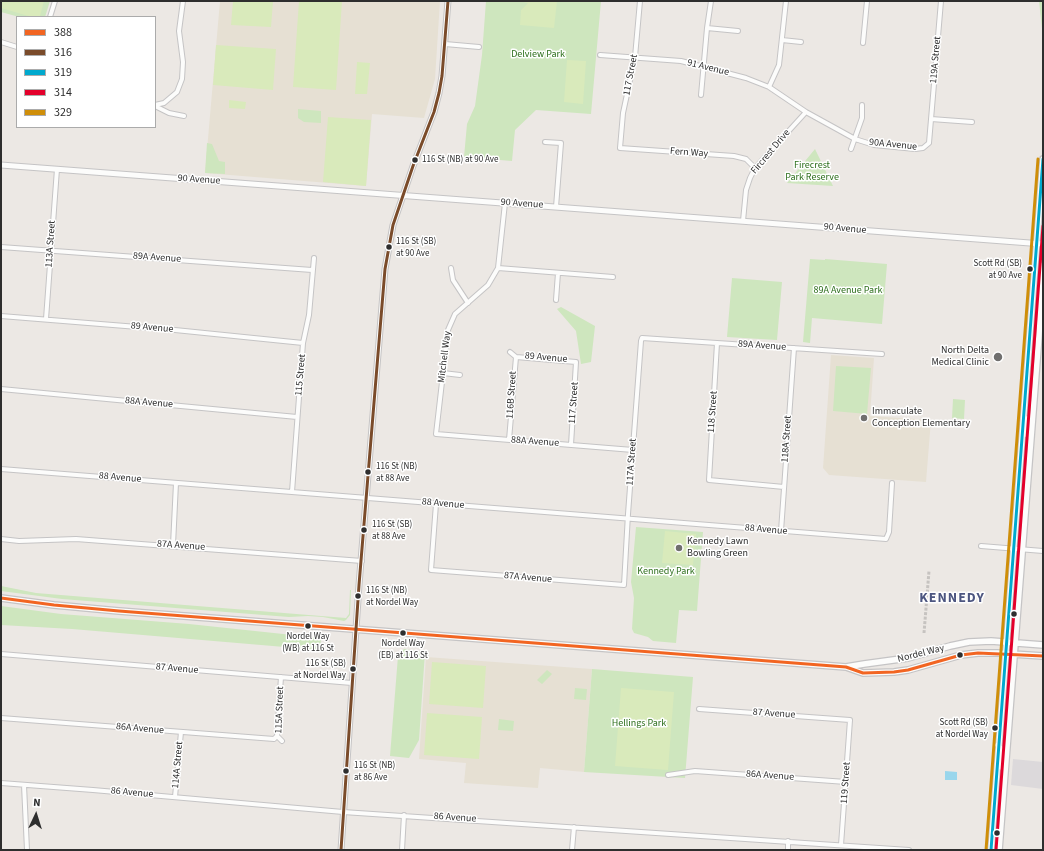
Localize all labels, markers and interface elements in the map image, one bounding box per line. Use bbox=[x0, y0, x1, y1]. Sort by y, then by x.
legend bbox=[16, 16, 156, 128]
text: 388 bbox=[54, 24, 72, 41]
street label: 119A Street bbox=[928, 36, 944, 84]
text: 316 bbox=[54, 44, 72, 61]
park label: Delview Park bbox=[511, 49, 565, 61]
street label: 117 Street bbox=[621, 53, 641, 97]
street label: 91 Avenue bbox=[686, 57, 730, 79]
text: 319 bbox=[54, 64, 72, 81]
text: 314 bbox=[54, 84, 72, 101]
text: 329 bbox=[54, 104, 72, 121]
street label: Fircrest Drive bbox=[749, 127, 793, 177]
street label: 90A Avenue bbox=[868, 137, 918, 153]
street label: Fern Way bbox=[670, 146, 708, 160]
marker: 116 St (NB) at 90 Ave bbox=[410, 155, 420, 165]
place label: 116 St (NB) at 90 Ave bbox=[422, 155, 498, 165]
park label: Firecrest Park Reserve bbox=[785, 160, 839, 184]
street label: 90 Avenue bbox=[177, 173, 221, 187]
street label: 90 Avenue bbox=[500, 197, 544, 211]
street label: 113A Street bbox=[43, 220, 59, 268]
street label: 90 Avenue bbox=[823, 221, 867, 237]
place label: 116 St (SB) at 90 Ave bbox=[396, 237, 436, 258]
marker: 116 St (SB) at 90 Ave bbox=[384, 242, 394, 252]
street label: 89A Avenue bbox=[133, 250, 181, 266]
place label: Scott Rd (SB) at 90 Ave bbox=[973, 259, 1022, 280]
marker: Scott Rd (SB) at 90 Ave bbox=[1025, 264, 1035, 274]
park label: 89A Avenue Park bbox=[814, 285, 882, 297]
street label: 89 Avenue bbox=[130, 320, 174, 336]
street label: Mitchell Way bbox=[436, 330, 454, 384]
street label: 89A Avenue bbox=[738, 338, 786, 354]
place label: North Delta Medical Clinic bbox=[932, 345, 989, 368]
street label: 89 Avenue bbox=[524, 350, 568, 366]
marker: North Delta Medical Clinic bbox=[992, 351, 1004, 363]
street label: 115 Street bbox=[293, 354, 309, 396]
street label: 116B Street bbox=[504, 371, 520, 419]
street label: 117 Street bbox=[567, 382, 581, 424]
street label: 118 Street bbox=[706, 391, 720, 433]
street label: 88A Avenue bbox=[124, 395, 174, 411]
place label: Immaculate Conception Elementary bbox=[872, 406, 970, 430]
marker: Immaculate Conception Elementary bbox=[859, 413, 869, 423]
street label: 118A Street bbox=[779, 415, 795, 463]
street label: 88A Avenue bbox=[511, 434, 559, 450]
street label: 117A Street bbox=[624, 438, 640, 486]
place label: 116 St (NB) at 88 Ave bbox=[376, 462, 417, 483]
marker: 116 St (NB) at 88 Ave bbox=[363, 467, 373, 477]
street label: 88 Avenue bbox=[98, 470, 142, 486]
street label: 88 Avenue bbox=[421, 496, 465, 512]
place label: 116 St (SB) at 88 Ave bbox=[372, 520, 412, 541]
street label: 88 Avenue bbox=[744, 522, 788, 538]
marker: 116 St (SB) at 88 Ave bbox=[359, 525, 369, 535]
place label: Kennedy Lawn Bowling Green bbox=[687, 536, 748, 560]
street label: 87A Avenue bbox=[157, 538, 205, 554]
marker: Kennedy Lawn Bowling Green bbox=[674, 543, 684, 553]
park label: Kennedy Park bbox=[637, 566, 695, 578]
street label: 87A Avenue bbox=[503, 570, 553, 586]
place label: 116 St (NB) at Nordel Way bbox=[366, 586, 418, 607]
marker: 116 St (NB) at Nordel Way bbox=[353, 591, 363, 601]
district label: KENNEDY bbox=[919, 591, 985, 607]
unlabelled marker bbox=[1009, 609, 1019, 619]
marker: Nordel Way (WB) at 116 St bbox=[303, 621, 313, 631]
marker: Nordel Way (EB) at 116 St bbox=[398, 628, 408, 638]
place label: Nordel Way (WB) at 116 St bbox=[282, 632, 334, 653]
place label: Nordel Way (EB) at 116 St bbox=[378, 639, 428, 660]
street label: Nordel Way bbox=[896, 642, 946, 666]
unlabelled marker bbox=[955, 650, 965, 660]
place label: 116 St (SB) at Nordel Way bbox=[294, 659, 346, 680]
street label: 87 Avenue bbox=[155, 661, 199, 677]
marker: 116 St (SB) at Nordel Way bbox=[348, 664, 358, 674]
street label: 115A Street bbox=[273, 686, 287, 734]
street label: 87 Avenue bbox=[752, 707, 796, 721]
park label: Hellings Park bbox=[612, 718, 666, 730]
place label: Scott Rd (SB) at Nordel Way bbox=[936, 718, 988, 739]
street label: 86A Avenue bbox=[115, 721, 165, 737]
marker: Scott Rd (SB) at Nordel Way bbox=[990, 723, 1000, 733]
street label: 114A Street bbox=[170, 741, 186, 789]
place label: 116 St (NB) at 86 Ave bbox=[354, 761, 395, 782]
street label: 119 Street bbox=[839, 762, 853, 804]
marker: 116 St (NB) at 86 Ave bbox=[341, 766, 351, 776]
street label: 86A Avenue bbox=[746, 768, 794, 784]
street label: 86 Avenue bbox=[110, 785, 154, 801]
north arrow bbox=[16, 795, 56, 835]
text: N bbox=[33, 795, 41, 810]
street label: 86 Avenue bbox=[433, 811, 477, 825]
unlabelled marker bbox=[992, 828, 1002, 838]

